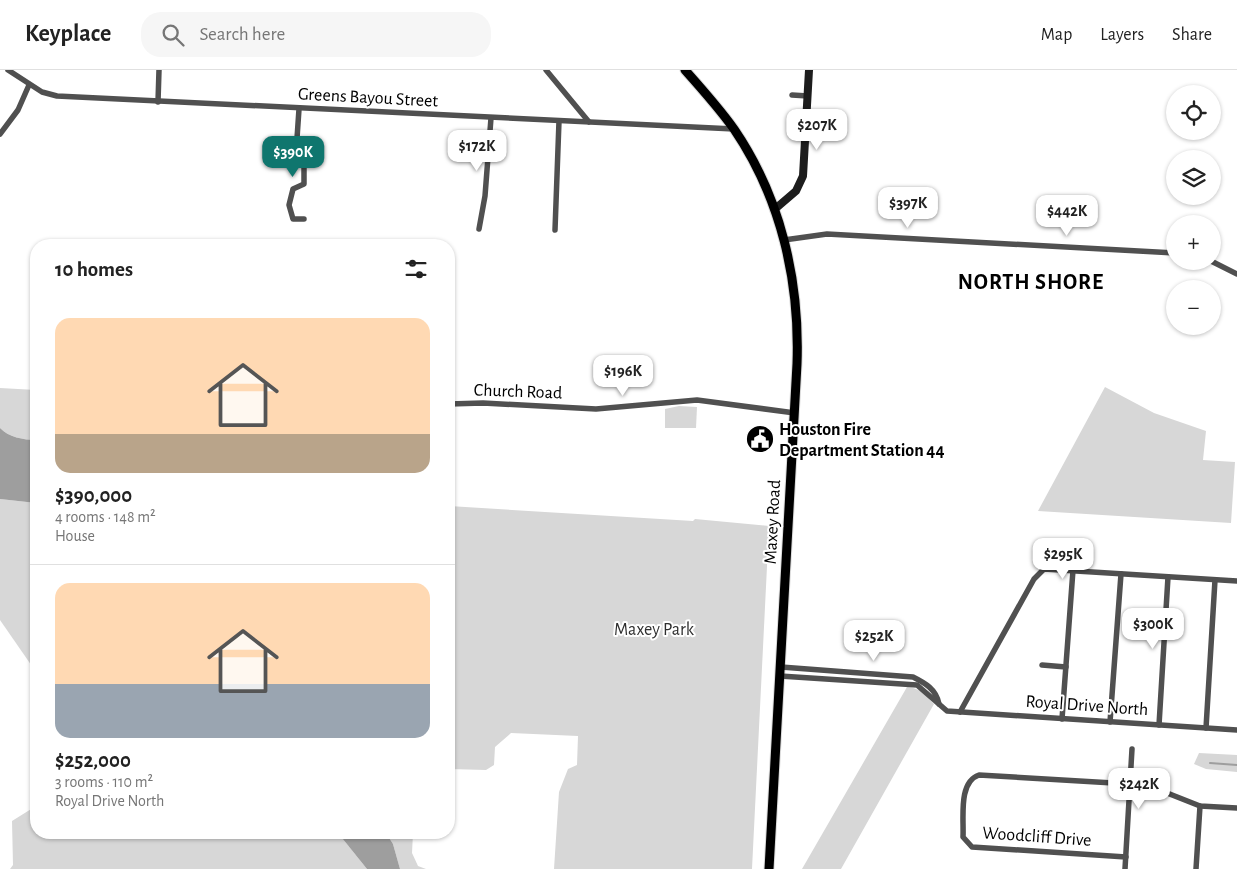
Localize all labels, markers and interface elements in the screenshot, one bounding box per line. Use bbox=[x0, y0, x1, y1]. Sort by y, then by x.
search box bbox=[141, 12, 491, 57]
icon: search bbox=[159, 21, 187, 49]
text: Keyplace bbox=[25, 22, 111, 46]
text: Search here bbox=[199, 25, 285, 44]
text: Map bbox=[1041, 26, 1072, 44]
text: Layers bbox=[1100, 26, 1144, 44]
text: Share bbox=[1172, 26, 1212, 44]
street label: Greens Bayou Street bbox=[297, 85, 439, 111]
map controls bbox=[1166, 85, 1221, 335]
button: locate bbox=[1166, 85, 1221, 140]
pin: $207K bbox=[782, 108, 852, 151]
text: $207K bbox=[797, 117, 837, 133]
pin: $172K bbox=[442, 129, 512, 172]
pin: $390K bbox=[258, 136, 328, 178]
text: $172K bbox=[459, 138, 495, 154]
text: $390K bbox=[273, 144, 313, 160]
button: layers bbox=[1166, 150, 1221, 205]
pin: $397K bbox=[873, 186, 943, 229]
pin: $442K bbox=[1032, 194, 1102, 237]
text: $397K bbox=[889, 195, 927, 211]
text: $442K bbox=[1047, 203, 1087, 219]
button: + bbox=[1166, 215, 1221, 270]
icon: filters bbox=[402, 255, 430, 283]
text: 10 homes bbox=[55, 259, 133, 280]
district label: NORTH SHORE bbox=[958, 271, 1104, 293]
button: − bbox=[1166, 280, 1221, 335]
icon: home bbox=[198, 350, 288, 440]
pin: $196K bbox=[588, 354, 658, 397]
text: $196K bbox=[604, 363, 642, 379]
street label: Church Road bbox=[473, 381, 563, 403]
place label: Houston Fire Department Station 44 bbox=[779, 421, 944, 460]
public building icon: Houston Fire Department Station 44 bbox=[745, 424, 775, 454]
street label: Maxey Road bbox=[762, 479, 784, 565]
text: $390,000 bbox=[55, 485, 132, 506]
text: 4 rooms · 148 m² bbox=[55, 509, 156, 525]
text: House bbox=[55, 528, 95, 544]
pin: $295K bbox=[1028, 538, 1098, 580]
text: $295K bbox=[1044, 546, 1082, 562]
pin: $300K bbox=[1118, 608, 1188, 650]
icon: home bbox=[198, 616, 288, 706]
text: $300K bbox=[1133, 616, 1173, 632]
pin: $252K bbox=[839, 620, 909, 662]
park label: Maxey Park bbox=[614, 621, 695, 639]
text: $252K bbox=[855, 628, 893, 644]
street label: Royal Drive North bbox=[1025, 693, 1149, 719]
text: $252,000 bbox=[55, 750, 131, 771]
pin: $242K bbox=[1104, 768, 1174, 810]
text: 3 rooms · 110 m² bbox=[55, 774, 153, 790]
text: $242K bbox=[1119, 776, 1159, 792]
text: Royal Drive North bbox=[55, 793, 164, 809]
street label: Woodcliff Drive bbox=[982, 824, 1092, 850]

